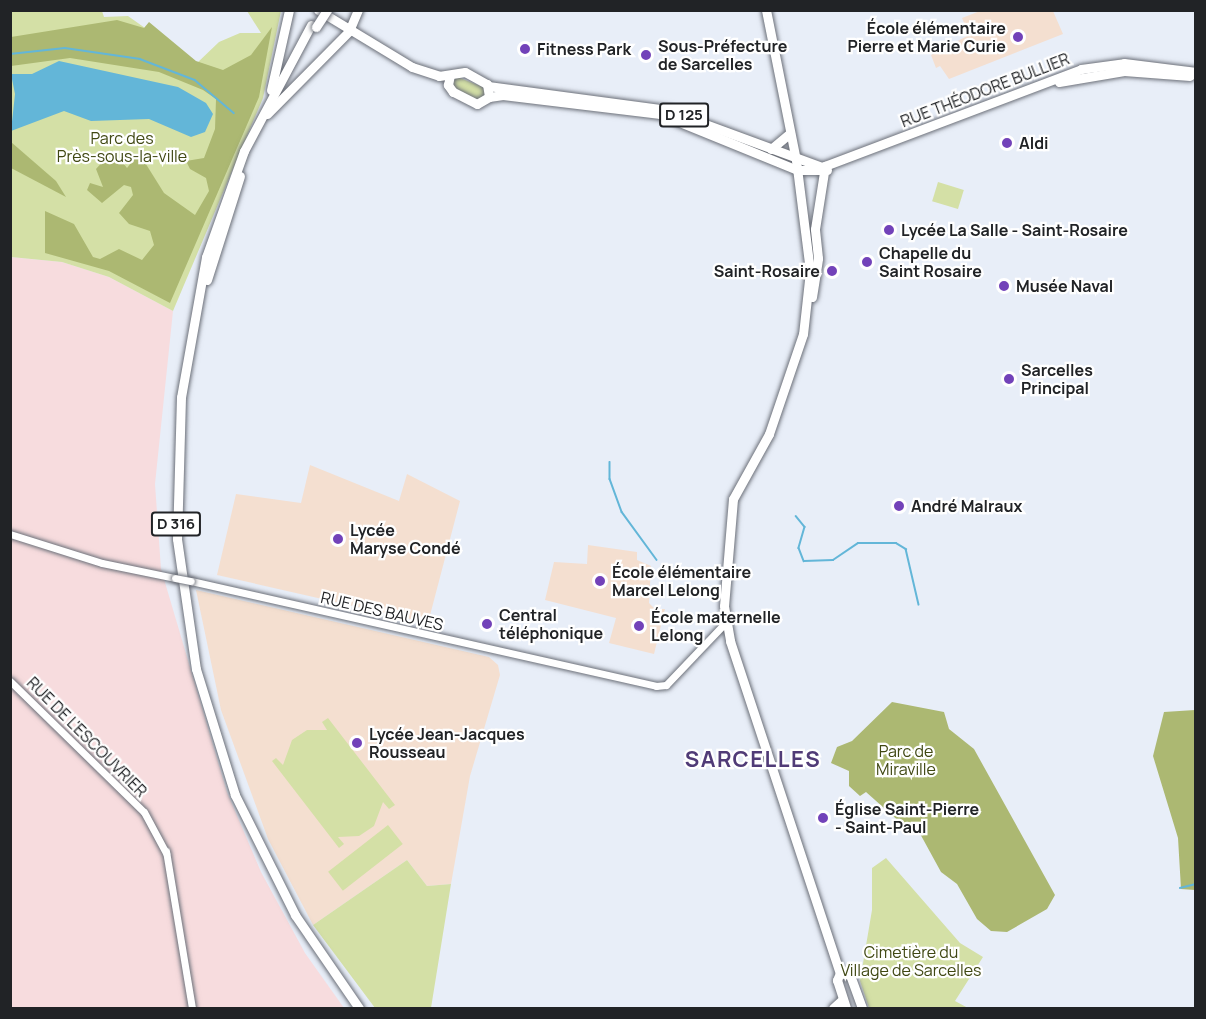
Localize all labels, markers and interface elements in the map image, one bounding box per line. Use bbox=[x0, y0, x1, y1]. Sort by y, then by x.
place label: École élémentaire Pierre et Marie Curie bbox=[848, 18, 1006, 56]
marker: École élémentaire Pierre et Marie Curie bbox=[1011, 30, 1025, 44]
place label: Sous-Préfecture de Sarcelles bbox=[658, 36, 787, 74]
place label: Fitness Park bbox=[537, 39, 631, 59]
marker: Fitness Park bbox=[518, 42, 532, 56]
marker: Sous-Préfecture de Sarcelles bbox=[639, 48, 653, 62]
street label: RUE THÉODORE BULLIER bbox=[898, 49, 1072, 131]
road number: D 125 bbox=[658, 103, 710, 127]
park label: Parc des Près-sous-la-ville bbox=[57, 128, 187, 166]
place label: Aldi bbox=[1019, 133, 1049, 153]
marker: Aldi bbox=[1000, 136, 1014, 150]
place label: Lycée La Salle - Saint-Rosaire bbox=[901, 220, 1128, 240]
marker: Lycée La Salle - Saint-Rosaire bbox=[882, 223, 896, 237]
place label: Chapelle du Saint Rosaire bbox=[879, 243, 982, 281]
marker: Chapelle du Saint Rosaire bbox=[860, 255, 874, 269]
place label: Saint-Rosaire bbox=[714, 261, 820, 281]
marker: Saint-Rosaire bbox=[825, 264, 839, 278]
place label: Musée Naval bbox=[1016, 276, 1113, 296]
marker: Musée Naval bbox=[997, 279, 1011, 293]
place label: Sarcelles Principal bbox=[1021, 360, 1093, 398]
marker: Sarcelles Principal bbox=[1002, 372, 1016, 386]
place label: André Malraux bbox=[911, 496, 1022, 516]
marker: André Malraux bbox=[892, 499, 906, 513]
road number: D 316 bbox=[150, 512, 201, 536]
place label: Lycée Maryse Condé bbox=[350, 520, 461, 558]
marker: Lycée Maryse Condé bbox=[331, 532, 345, 546]
place label: École élémentaire Marcel Lelong bbox=[612, 562, 751, 600]
marker: École élémentaire Marcel Lelong bbox=[593, 574, 607, 588]
street label: RUE DES BAUVES bbox=[319, 588, 445, 634]
place label: Central téléphonique bbox=[499, 605, 603, 643]
place label: École maternelle Lelong bbox=[651, 607, 781, 645]
marker: Central téléphonique bbox=[480, 617, 494, 631]
marker: École maternelle Lelong bbox=[632, 619, 646, 633]
street label: RUE DE L'ESCOUVRIER bbox=[23, 673, 151, 801]
place label: Lycée Jean-Jacques Rousseau bbox=[369, 724, 525, 762]
marker: Lycée Jean-Jacques Rousseau bbox=[350, 736, 364, 750]
park label: Parc de Miraville bbox=[876, 741, 936, 779]
district label: SARCELLES bbox=[685, 747, 821, 773]
place label: Église Saint-Pierre - Saint-Paul bbox=[835, 799, 979, 837]
marker: Église Saint-Pierre - Saint-Paul bbox=[816, 811, 830, 825]
park label: Cimetière du Village de Sarcelles bbox=[840, 942, 982, 980]

